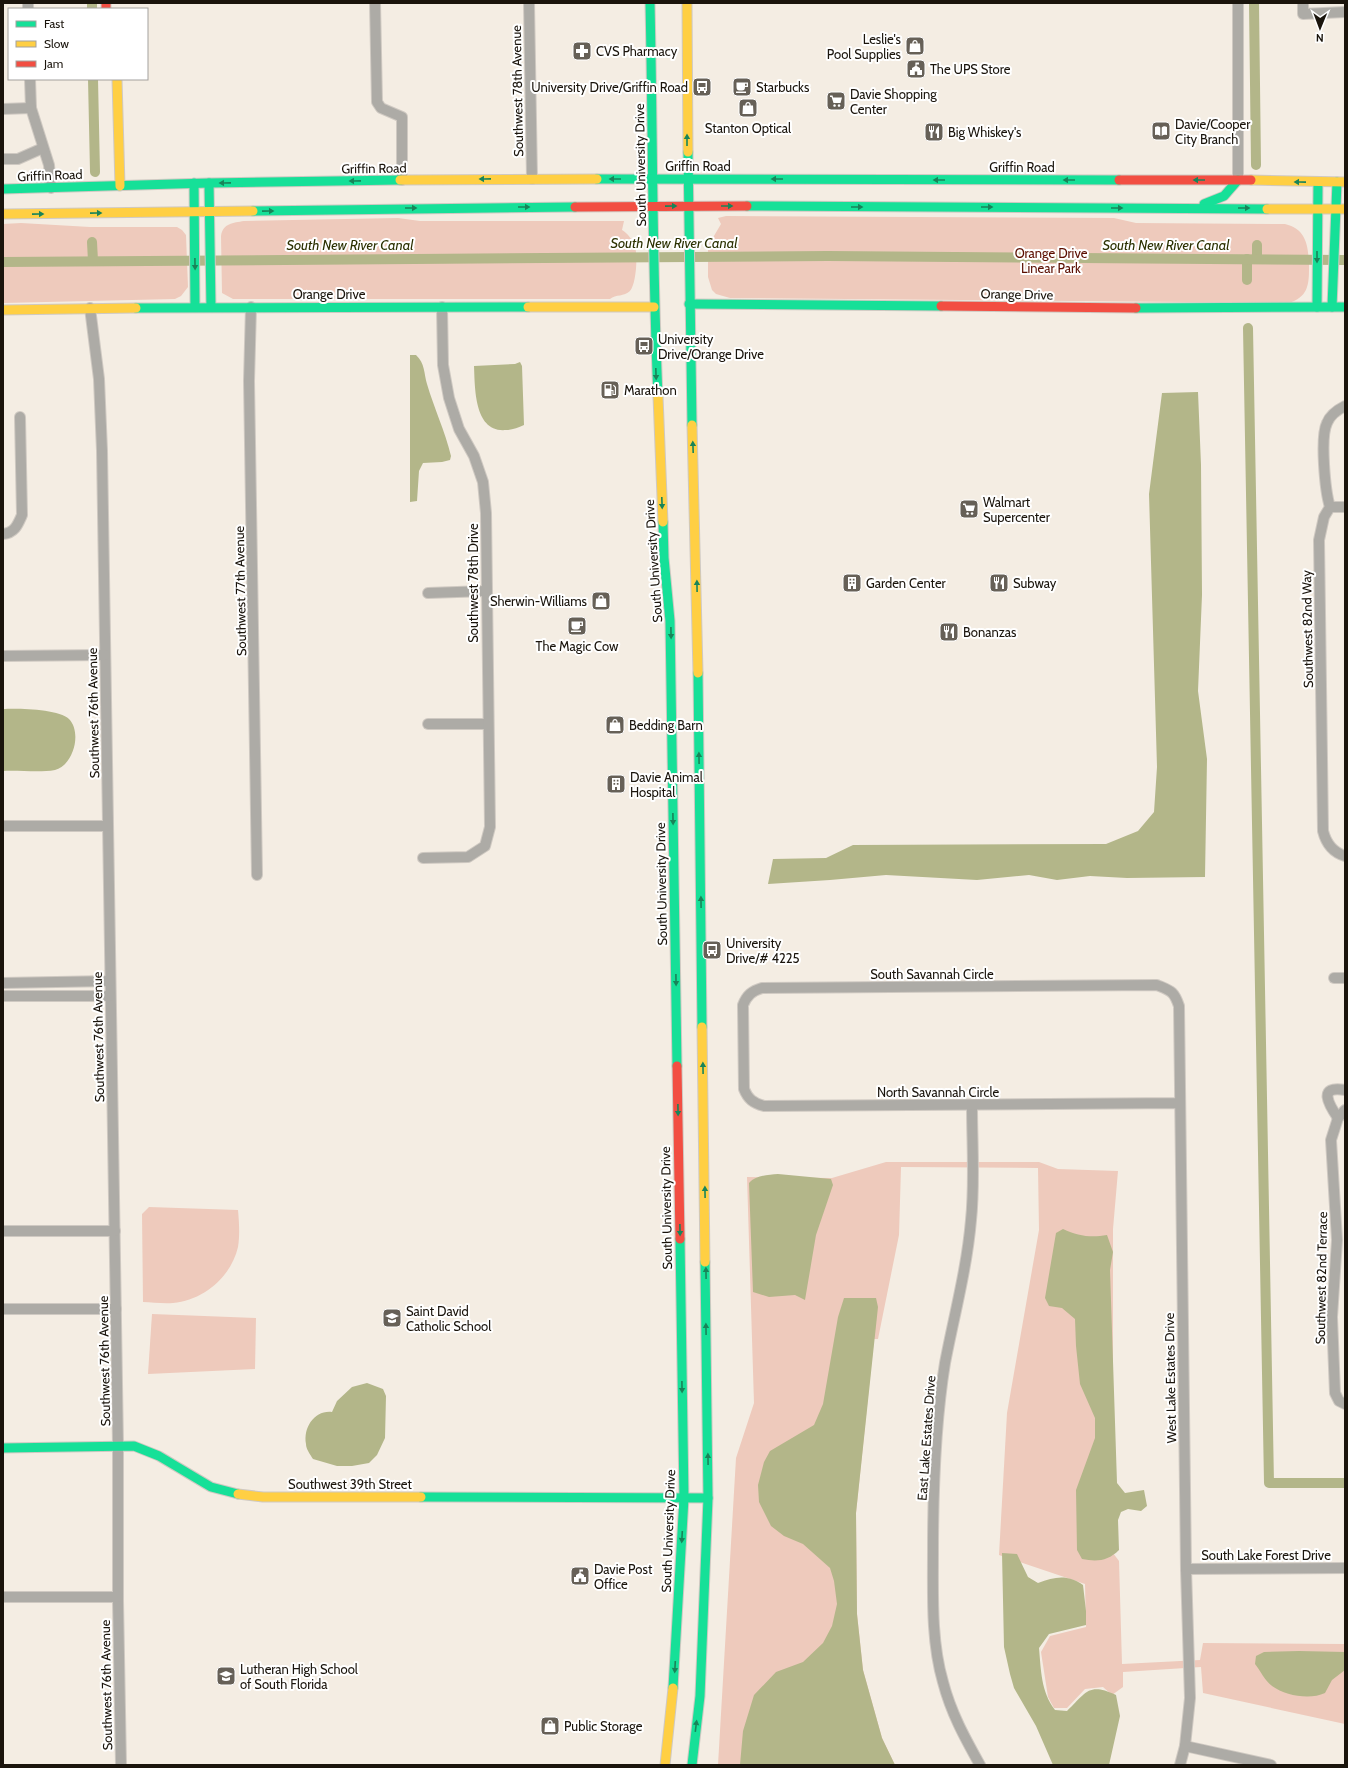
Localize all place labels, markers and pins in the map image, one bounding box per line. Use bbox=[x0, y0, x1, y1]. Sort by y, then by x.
place label: Leslie's Pool Supplies bbox=[827, 31, 902, 62]
shop icon: Leslie's Pool Supplies bbox=[904, 35, 926, 57]
pharmacy icon: CVS Pharmacy bbox=[571, 40, 593, 62]
place label: CVS Pharmacy bbox=[596, 43, 678, 59]
public building icon: The UPS Store bbox=[905, 58, 927, 80]
place label: The UPS Store bbox=[930, 61, 1011, 77]
bus stop icon: University Drive/Griffin Road bbox=[691, 76, 713, 98]
cafe icon: Starbucks bbox=[731, 76, 753, 98]
place label: University Drive/Griffin Road bbox=[531, 79, 688, 95]
place label: Starbucks bbox=[756, 79, 810, 95]
place label: Davie Shopping Center bbox=[850, 86, 937, 117]
supermarket icon: Davie Shopping Center bbox=[825, 90, 847, 112]
shop icon: Stanton Optical bbox=[737, 97, 759, 119]
place label: Davie/Cooper City Branch bbox=[1175, 116, 1251, 147]
place label: Stanton Optical bbox=[705, 120, 791, 136]
library icon: Davie/Cooper City Branch bbox=[1150, 120, 1172, 142]
restaurant icon: Big Whiskey's bbox=[923, 121, 945, 143]
place label: Big Whiskey's bbox=[948, 124, 1022, 140]
place label: University Drive/Orange Drive bbox=[658, 331, 764, 362]
bus stop icon: University Drive/Orange Drive bbox=[633, 335, 655, 357]
fuel station icon: Marathon bbox=[599, 379, 621, 401]
place label: Marathon bbox=[624, 382, 677, 398]
place label: Walmart Supercenter bbox=[983, 494, 1051, 525]
supermarket icon: Walmart Supercenter bbox=[958, 498, 980, 520]
building icon: Garden Center bbox=[841, 572, 863, 594]
restaurant icon: Subway bbox=[988, 572, 1010, 594]
place label: Garden Center bbox=[866, 575, 947, 591]
place label: Subway bbox=[1013, 575, 1057, 591]
shop icon: Sherwin-Williams bbox=[590, 590, 612, 612]
place label: Sherwin-Williams bbox=[490, 593, 588, 609]
cafe icon: The Magic Cow bbox=[566, 615, 588, 637]
restaurant icon: Bonanzas bbox=[938, 621, 960, 643]
place label: Bonanzas bbox=[963, 624, 1017, 640]
place label: The Magic Cow bbox=[536, 638, 619, 654]
shop icon: Bedding Barn bbox=[604, 714, 626, 736]
place label: Bedding Barn bbox=[629, 717, 703, 733]
place label: Davie Animal Hospital bbox=[630, 769, 703, 800]
building icon: Davie Animal Hospital bbox=[605, 773, 627, 795]
place label: University Drive/# 4225 bbox=[726, 935, 800, 966]
bus stop icon: University Drive/# 4225 bbox=[701, 939, 723, 961]
place label: Saint David Catholic School bbox=[406, 1303, 491, 1334]
school or university icon: Saint David Catholic School bbox=[381, 1307, 403, 1329]
place label: Davie Post Office bbox=[594, 1561, 653, 1592]
public building icon: Davie Post Office bbox=[569, 1565, 591, 1587]
place label: Lutheran High School of South Florida bbox=[240, 1661, 358, 1692]
school or university icon: Lutheran High School of South Florida bbox=[215, 1665, 237, 1687]
shop icon: Public Storage bbox=[539, 1715, 561, 1737]
place label: Public Storage bbox=[564, 1718, 643, 1734]

